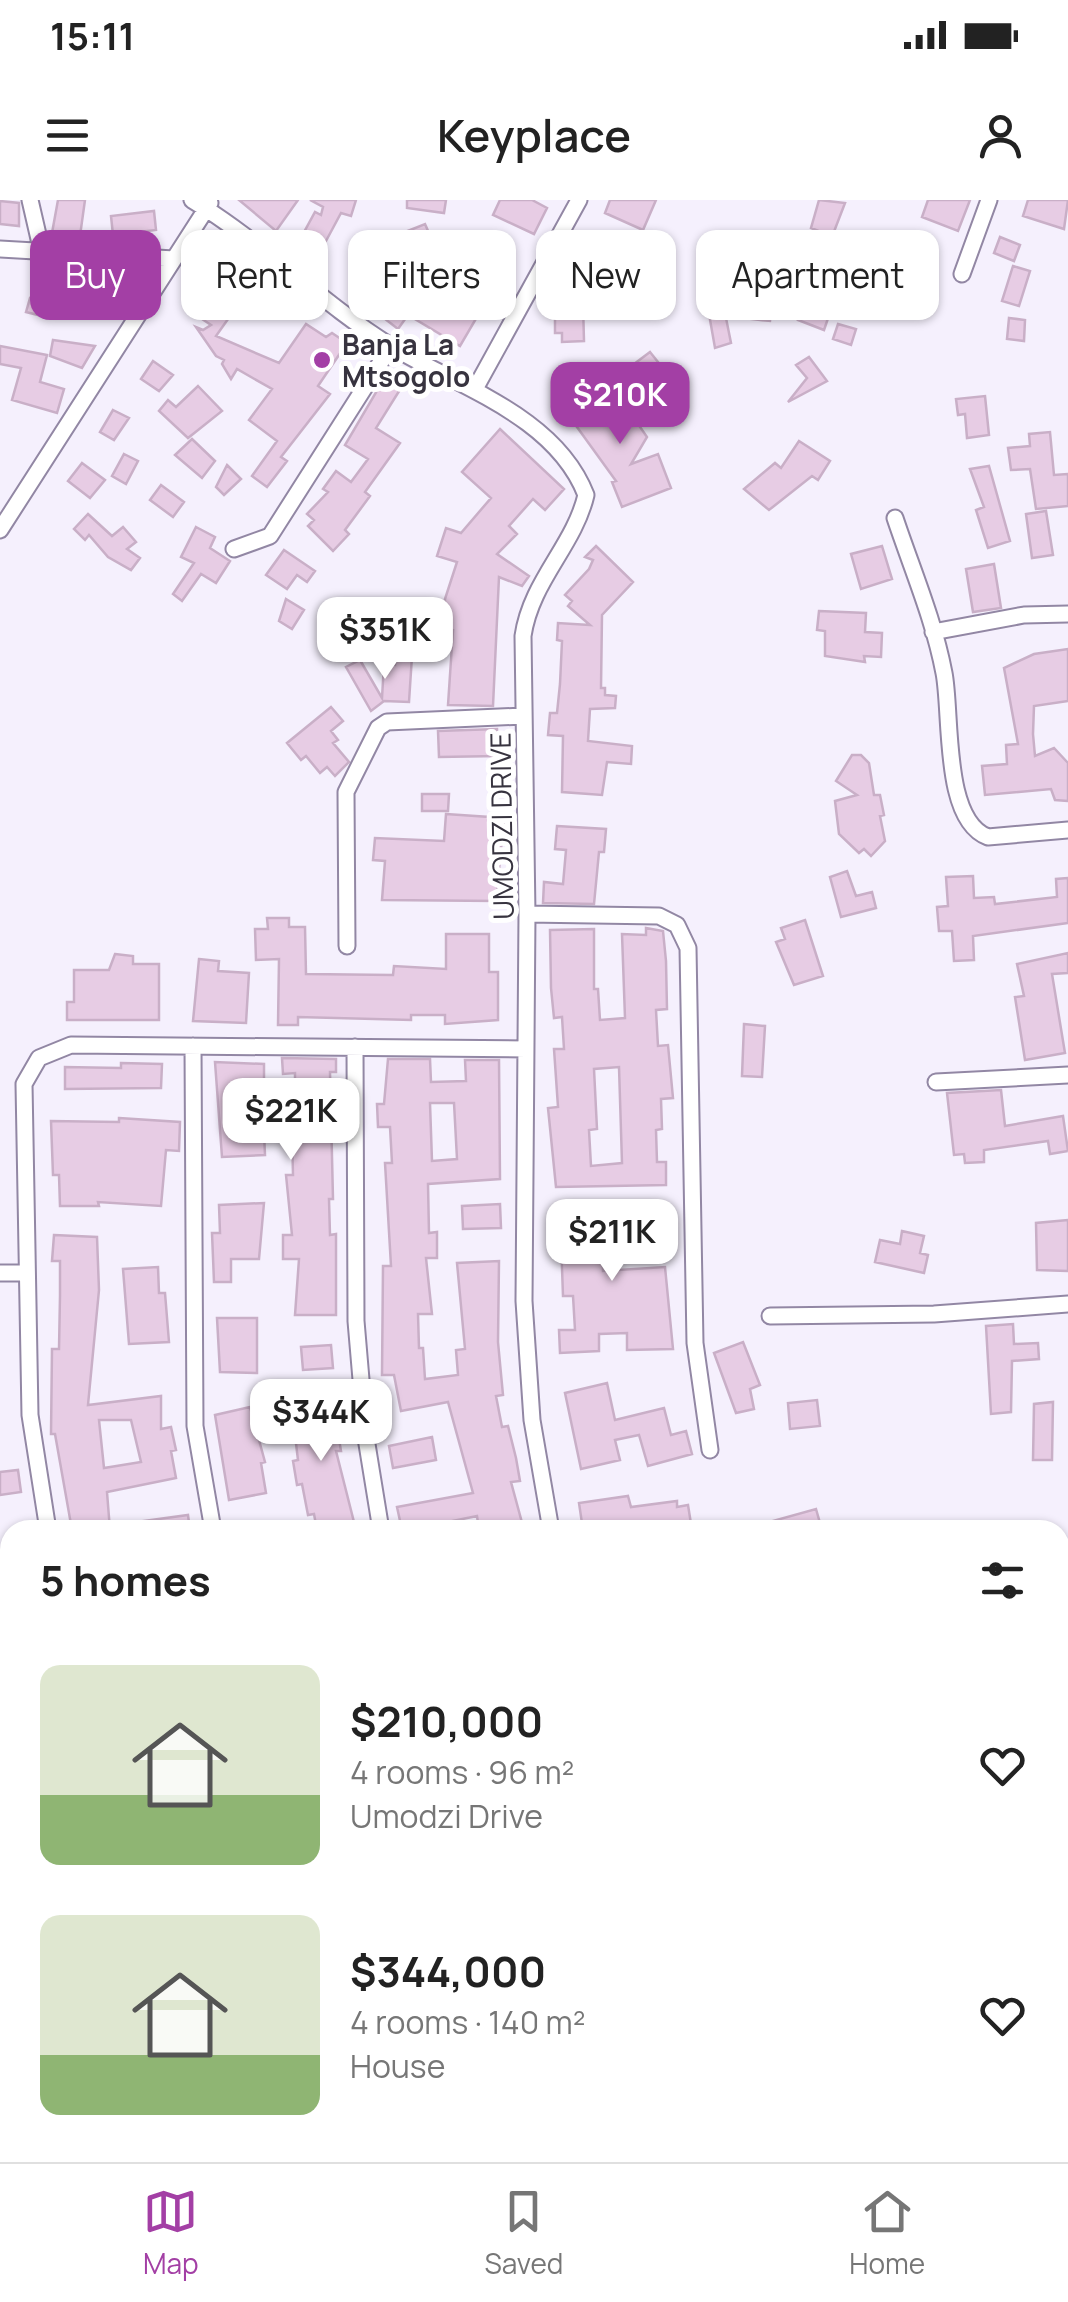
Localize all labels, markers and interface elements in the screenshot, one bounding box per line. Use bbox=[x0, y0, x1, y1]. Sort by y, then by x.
text: 15:11 bbox=[50, 9, 135, 61]
text: Keyplace bbox=[437, 104, 631, 166]
icon: menu bbox=[40, 108, 95, 163]
icon: person bbox=[973, 108, 1028, 163]
chip: Buy bbox=[30, 230, 161, 320]
chip: Rent bbox=[181, 230, 328, 320]
chip: Filters bbox=[348, 230, 516, 320]
chip: New bbox=[536, 230, 676, 320]
chip: Apartment bbox=[696, 230, 939, 320]
place label: Banja La Mtsogolo bbox=[342, 325, 470, 395]
marker: Banja La Mtsogolo bbox=[311, 349, 333, 371]
pin: $210K bbox=[550, 362, 690, 447]
text: $210K bbox=[573, 372, 667, 416]
pin: $351K bbox=[315, 597, 455, 682]
text: $351K bbox=[339, 607, 431, 651]
street label: UMODZI DRIVE bbox=[480, 732, 522, 920]
pin: $221K bbox=[221, 1078, 361, 1163]
text: $221K bbox=[245, 1088, 337, 1132]
pin: $211K bbox=[542, 1199, 682, 1284]
text: $211K bbox=[568, 1209, 656, 1253]
pin: $344K bbox=[251, 1379, 391, 1464]
text: $344K bbox=[272, 1389, 370, 1433]
text: 5 homes bbox=[40, 1551, 211, 1609]
icon: filters bbox=[975, 1553, 1030, 1608]
text: $210,000 bbox=[350, 1692, 543, 1750]
icon: home bbox=[120, 1705, 240, 1825]
icon: heart bbox=[975, 1738, 1030, 1793]
text: 4 rooms · 96 m² bbox=[350, 1750, 574, 1794]
text: Umodzi Drive bbox=[350, 1794, 543, 1838]
text: $344,000 bbox=[350, 1942, 546, 2000]
icon: home bbox=[120, 1955, 240, 2075]
icon: heart bbox=[975, 1988, 1030, 2043]
text: 4 rooms · 140 m² bbox=[350, 2000, 586, 2044]
text: House bbox=[350, 2044, 445, 2088]
tab: Map bbox=[143, 2184, 199, 2282]
tab: Saved bbox=[485, 2184, 563, 2282]
tab: Home bbox=[849, 2184, 925, 2282]

